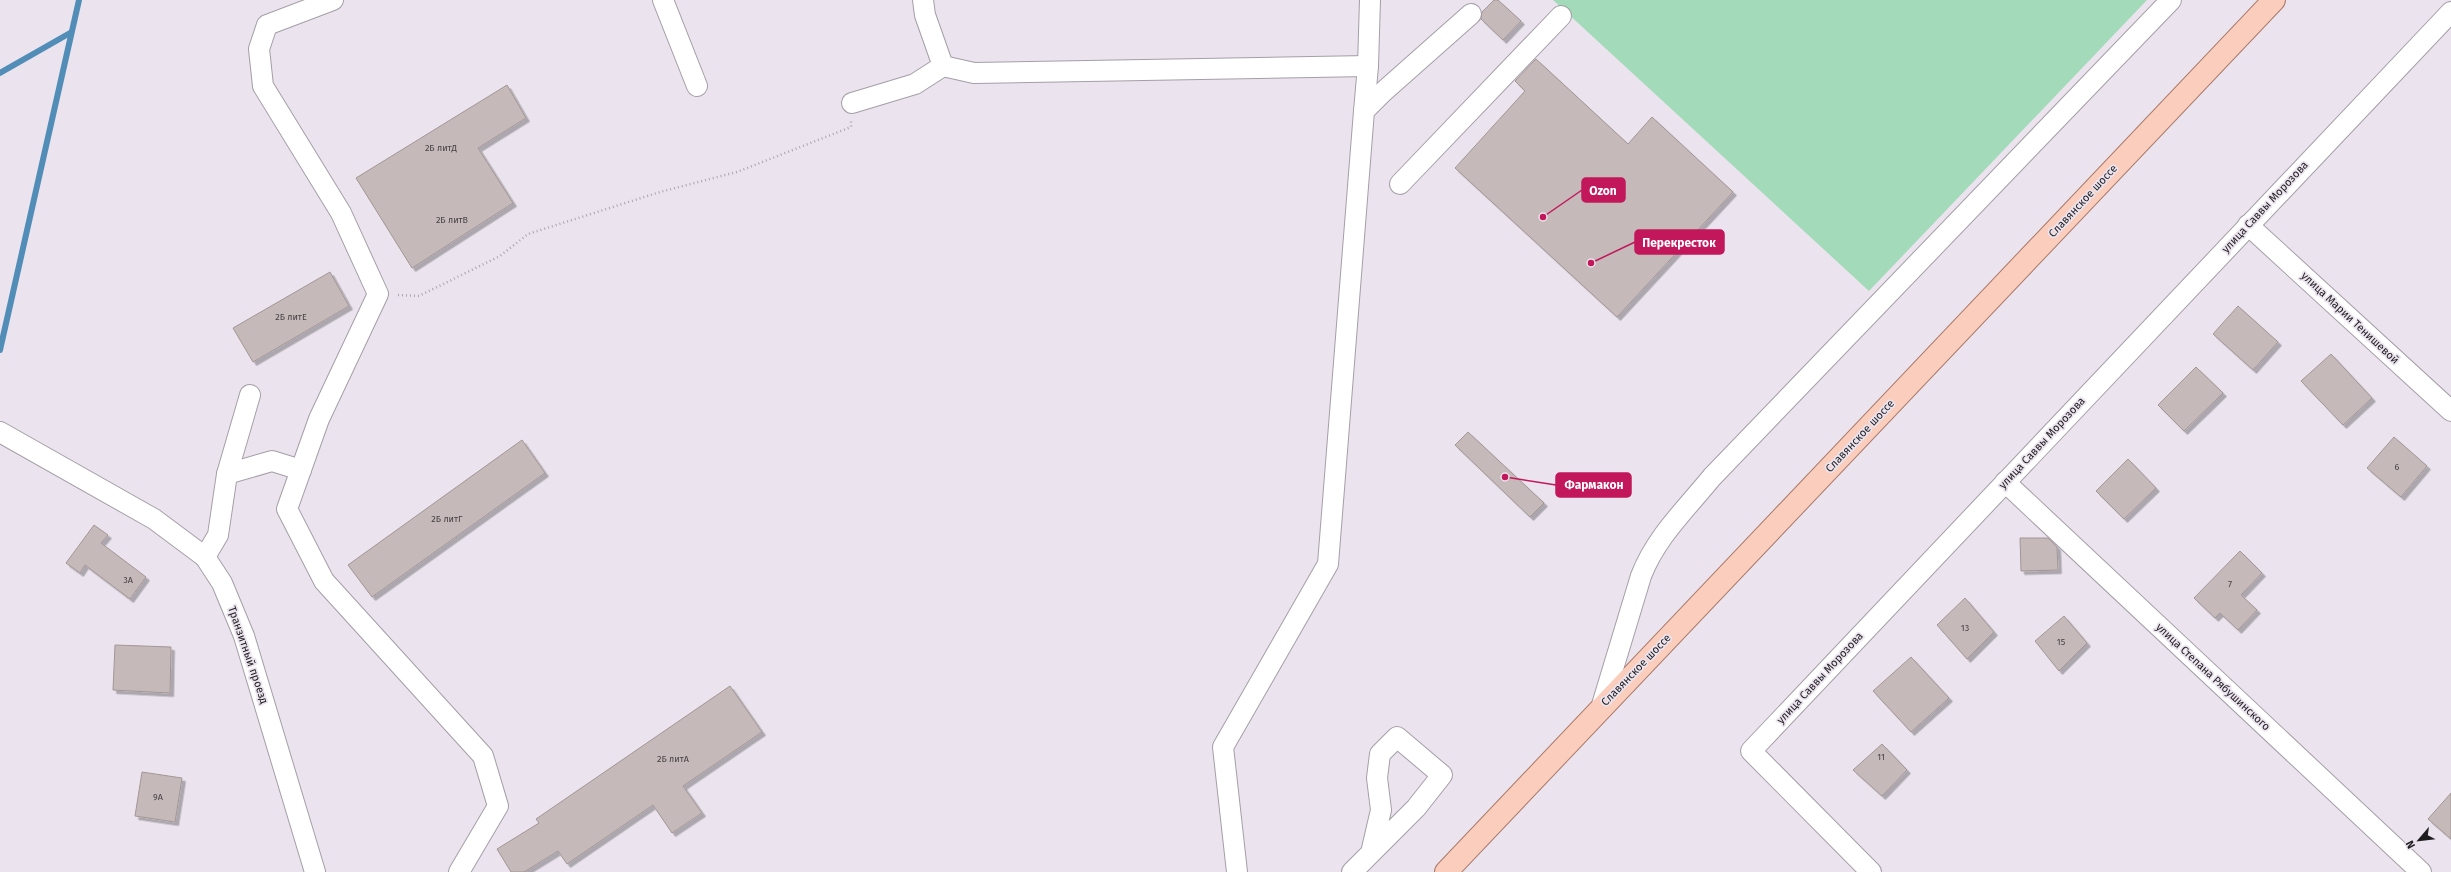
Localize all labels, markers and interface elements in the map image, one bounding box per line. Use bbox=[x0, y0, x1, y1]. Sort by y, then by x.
house number: 2Б литД bbox=[425, 143, 458, 153]
street label: улица Саввы Морозова bbox=[2219, 158, 2311, 256]
street label: Славянское шоссе bbox=[2046, 162, 2120, 240]
callout: Ozon bbox=[1582, 178, 1625, 202]
text: Ozon bbox=[1589, 184, 1617, 198]
house number: 2Б литВ bbox=[436, 215, 469, 225]
callout: Перекресток bbox=[1635, 230, 1724, 254]
text: Перекресток bbox=[1642, 236, 1716, 250]
street label: улица Марии Тенишевой bbox=[2298, 269, 2402, 367]
house number: 2Б литЕ bbox=[275, 312, 307, 322]
street label: улица Саввы Морозова bbox=[1996, 394, 2088, 492]
street label: Славянское шоссе bbox=[1823, 397, 1897, 475]
house number: 6 bbox=[2395, 462, 2400, 472]
callout: Фармакон bbox=[1556, 473, 1631, 497]
text: Фармакон bbox=[1565, 478, 1623, 492]
house number: 2Б литГ bbox=[431, 514, 463, 524]
house number: 3А bbox=[123, 575, 134, 585]
house number: 7 bbox=[2228, 579, 2232, 589]
street label: Транзитный проезд bbox=[225, 604, 271, 706]
street label: улица Степана Рябушинского bbox=[2153, 621, 2273, 733]
house number: 13 bbox=[1961, 623, 1969, 633]
street label: улица Саввы Морозова bbox=[1774, 629, 1866, 727]
street label: Славянское шоссе bbox=[1598, 631, 1674, 709]
house number: 15 bbox=[2057, 637, 2066, 647]
house number: 11 bbox=[1877, 752, 1885, 762]
house number: 2Б литА bbox=[657, 754, 690, 764]
house number: 9А bbox=[153, 792, 164, 802]
north arrow bbox=[2399, 820, 2439, 860]
text: N bbox=[2403, 838, 2418, 851]

